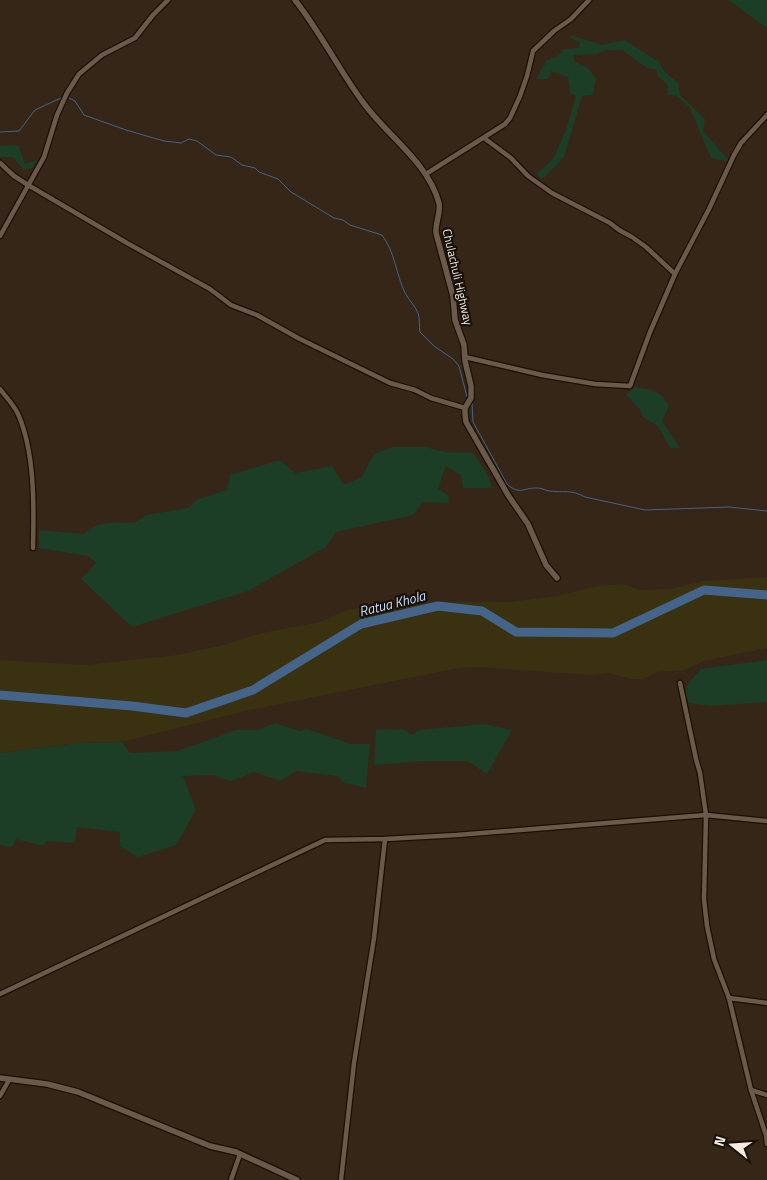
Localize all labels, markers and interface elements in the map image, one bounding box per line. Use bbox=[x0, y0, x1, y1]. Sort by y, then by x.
street label: Chulachuli Highway bbox=[438, 227, 478, 327]
water label: Ratua Khola bbox=[357, 584, 428, 621]
north arrow bbox=[707, 1120, 757, 1170]
text: N bbox=[708, 1133, 731, 1149]

